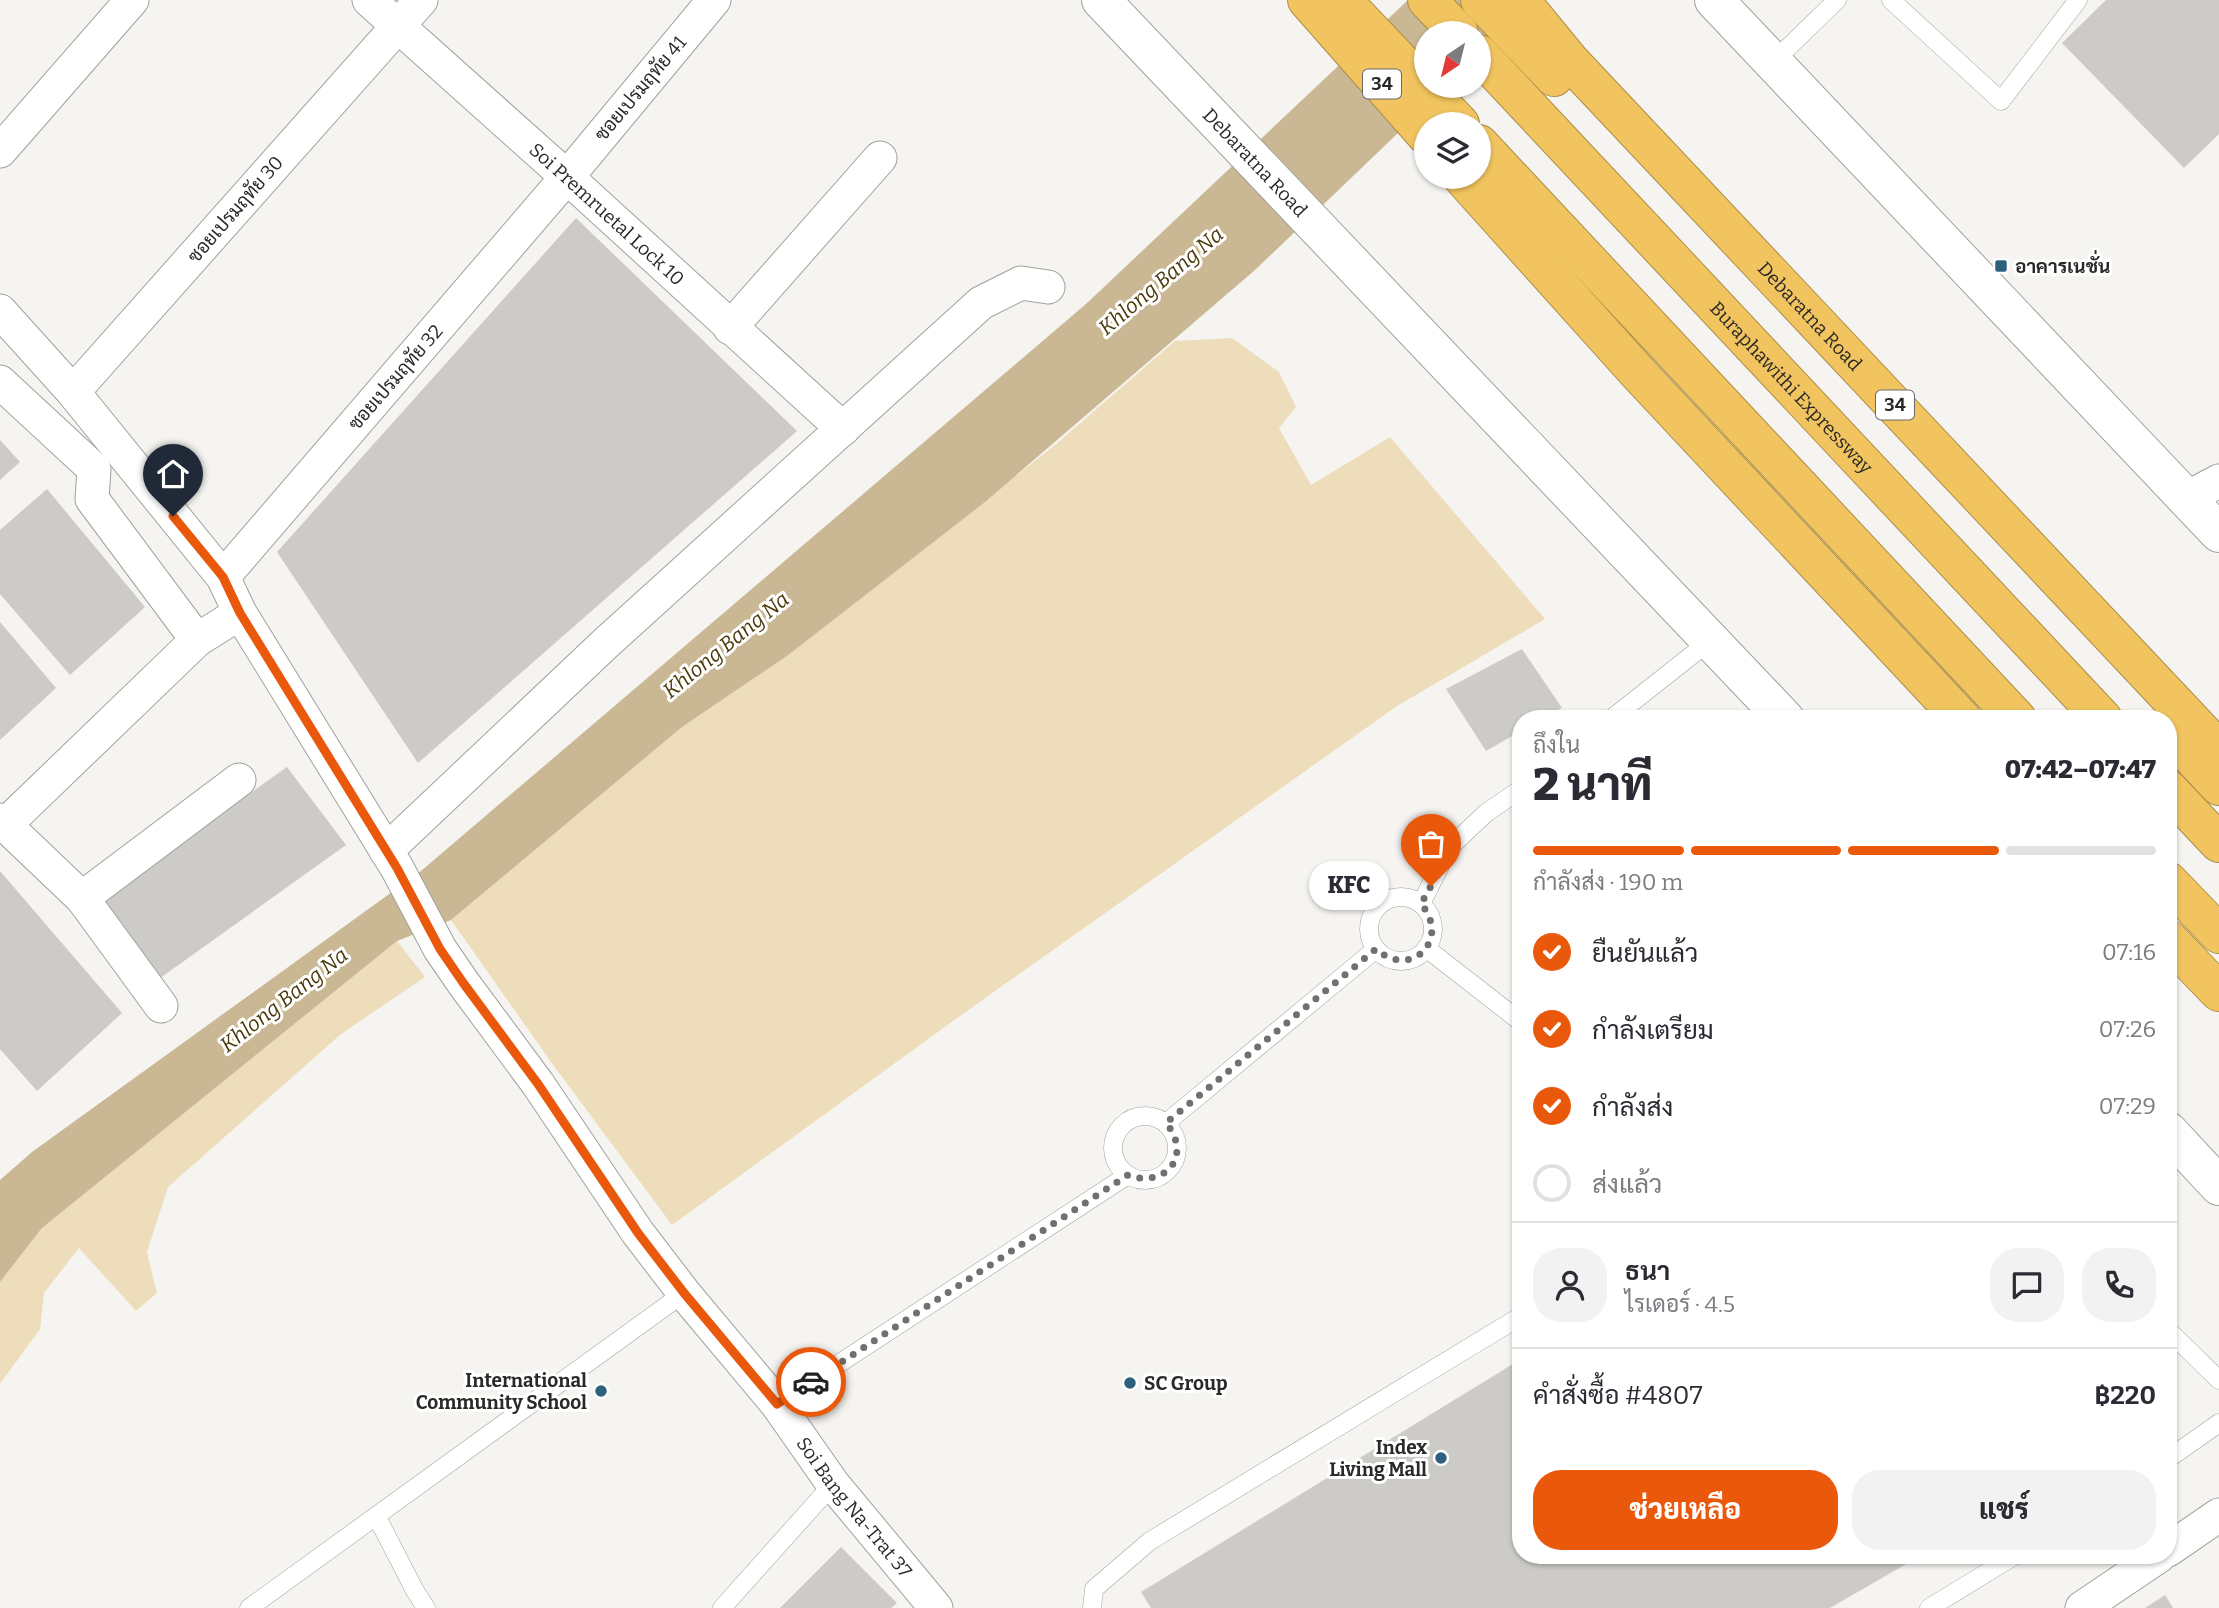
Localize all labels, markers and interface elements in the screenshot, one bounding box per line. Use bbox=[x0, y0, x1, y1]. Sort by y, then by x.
north arrow bbox=[1414, 21, 1491, 98]
map controls bbox=[1414, 21, 1491, 189]
street label: ซอยเปรมฤทัย 41 bbox=[590, 31, 691, 145]
road number: 34 bbox=[1363, 70, 1401, 98]
street label: Debaratna Road bbox=[1198, 103, 1312, 222]
button: layers bbox=[1414, 112, 1491, 189]
street label: Soi Premruetal Lock 10 bbox=[525, 138, 689, 290]
street label: ซอยเปรมฤทัย 30 bbox=[183, 151, 288, 267]
water label: Khlong Bang Na bbox=[1093, 221, 1229, 341]
place label: อาคารเนชั่น bbox=[2015, 250, 2110, 278]
street label: Debaratna Road bbox=[1753, 257, 1867, 376]
marker: อาคารเนชั่น bbox=[1993, 258, 2009, 274]
street label: Buraphawithi Expressway bbox=[1705, 297, 1878, 479]
street label: ซอยเปรมฤทัย 32 bbox=[343, 320, 447, 435]
road number: 34 bbox=[1876, 390, 1914, 419]
pin bbox=[143, 444, 203, 516]
icon: home bbox=[154, 455, 192, 493]
water label: Khlong Bang Na bbox=[658, 586, 794, 704]
text: ถึงใน bbox=[1533, 731, 1580, 759]
text: 07:42–07:47 bbox=[2005, 754, 2156, 785]
text: 2 นาที bbox=[1533, 757, 1653, 812]
pin bbox=[1401, 814, 1461, 886]
icon: bag bbox=[1412, 825, 1450, 863]
callout: KFC bbox=[1308, 862, 1389, 910]
text: กำลังส่ง · 190 m bbox=[1533, 868, 1683, 896]
text: KFC bbox=[1327, 871, 1371, 899]
icon: check bbox=[1533, 933, 1571, 971]
text: ยืนยันแล้ว bbox=[1592, 938, 1698, 969]
text: 07:16 bbox=[2102, 938, 2156, 966]
water label: Khlong Bang Na bbox=[215, 942, 353, 1058]
icon: check bbox=[1533, 1010, 1571, 1048]
text: กำลังเตรียม bbox=[1592, 1015, 1714, 1046]
text: 07:26 bbox=[2099, 1015, 2156, 1043]
icon: check bbox=[1533, 1087, 1571, 1125]
text: กำลังส่ง bbox=[1592, 1092, 1673, 1123]
text: 07:29 bbox=[2099, 1092, 2156, 1120]
text: ส่งแล้ว bbox=[1592, 1169, 1662, 1200]
button: person bbox=[1533, 1248, 1607, 1322]
button: chat bbox=[1990, 1248, 2064, 1322]
button: phone bbox=[2082, 1248, 2156, 1322]
text: ธนา bbox=[1625, 1256, 1670, 1287]
text: ไรเดอร์ · 4.5 bbox=[1625, 1290, 1735, 1318]
courier bbox=[776, 1347, 846, 1417]
icon: car bbox=[792, 1363, 830, 1401]
place label: International Community School bbox=[416, 1369, 587, 1414]
place label: SC Group bbox=[1144, 1372, 1228, 1395]
marker: SC Group bbox=[1122, 1375, 1138, 1391]
text: คำสั่งซื้อ #4807 bbox=[1533, 1380, 1703, 1411]
text: ฿220 bbox=[2095, 1380, 2156, 1411]
marker: International Community School bbox=[593, 1383, 609, 1399]
street label: Soi Bang Na-Trat 37 bbox=[792, 1433, 917, 1583]
place label: Index Living Mall bbox=[1329, 1436, 1427, 1481]
marker: Index Living Mall bbox=[1433, 1450, 1449, 1466]
button: ช่วยเหลือ bbox=[1533, 1470, 1838, 1550]
button: แชร์ bbox=[1852, 1470, 2156, 1550]

